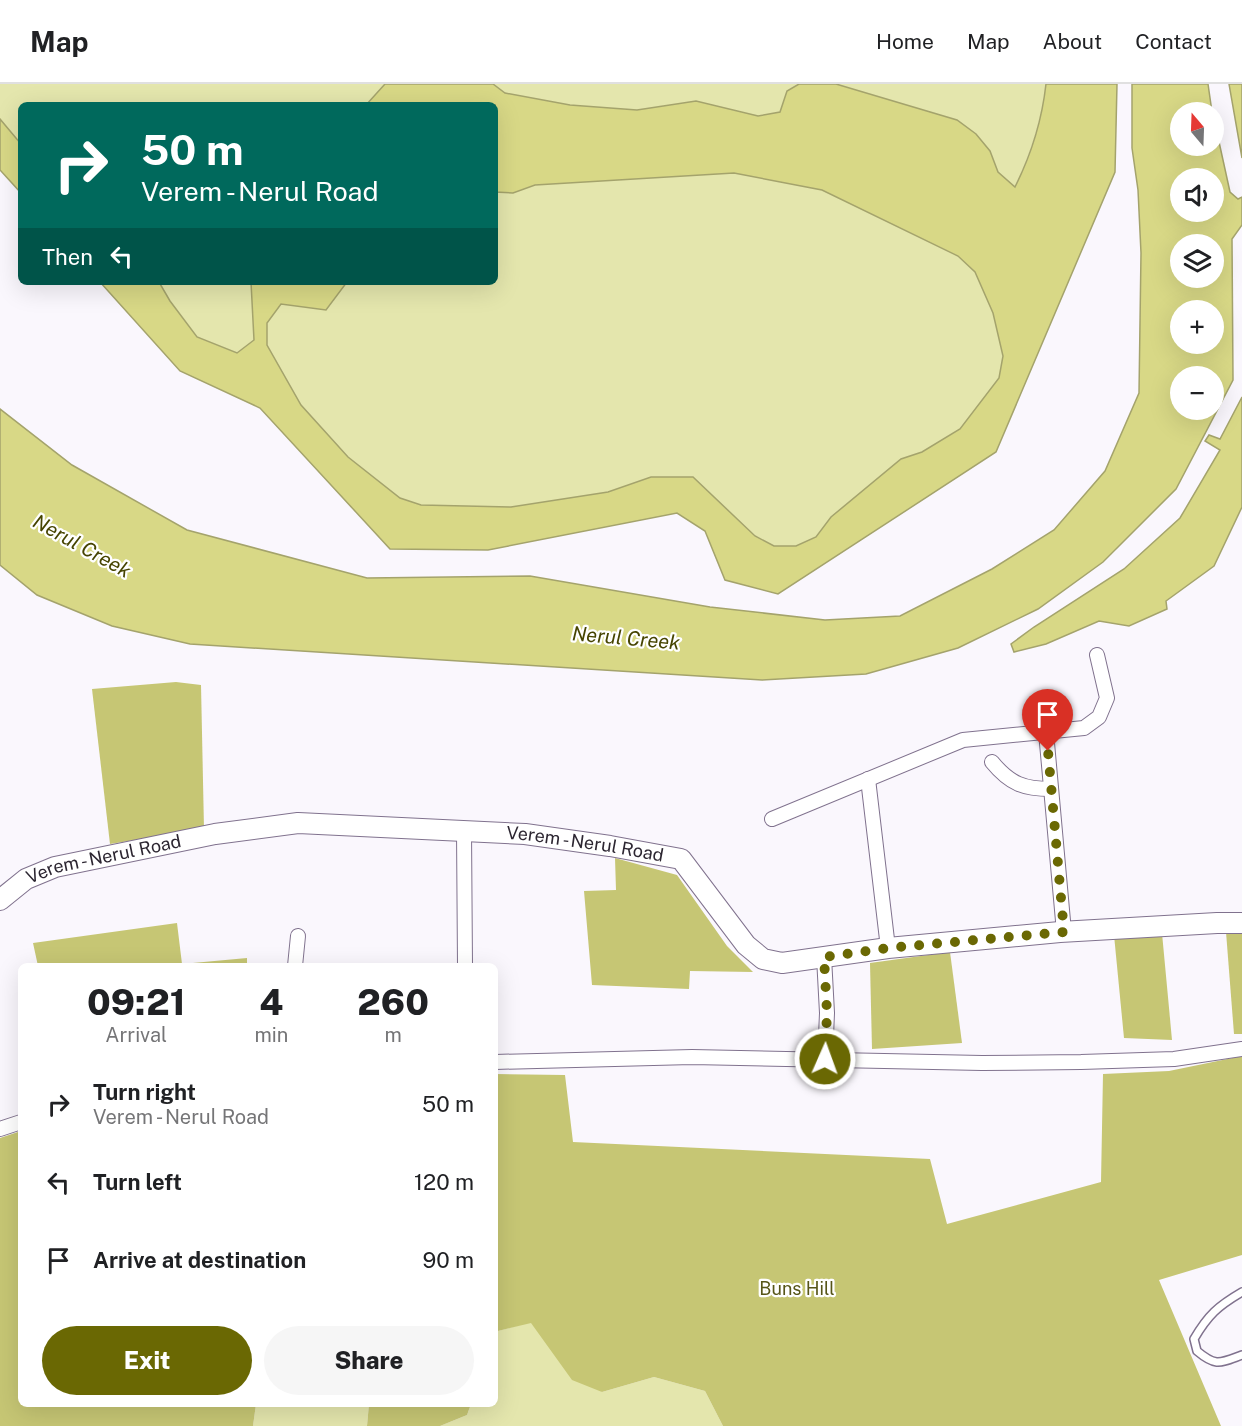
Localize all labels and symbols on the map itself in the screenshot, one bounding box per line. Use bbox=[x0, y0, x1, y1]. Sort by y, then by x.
north arrow bbox=[1170, 102, 1224, 156]
water label: Nerul Creek bbox=[29, 509, 135, 583]
water label: Nerul Creek bbox=[571, 621, 681, 655]
pin bbox=[1022, 689, 1073, 751]
street label: Verem - Nerul Road bbox=[506, 822, 665, 866]
street label: Verem - Nerul Road bbox=[23, 830, 183, 888]
position arrow bbox=[793, 1027, 857, 1091]
park label: Buns Hill bbox=[759, 1278, 835, 1299]

